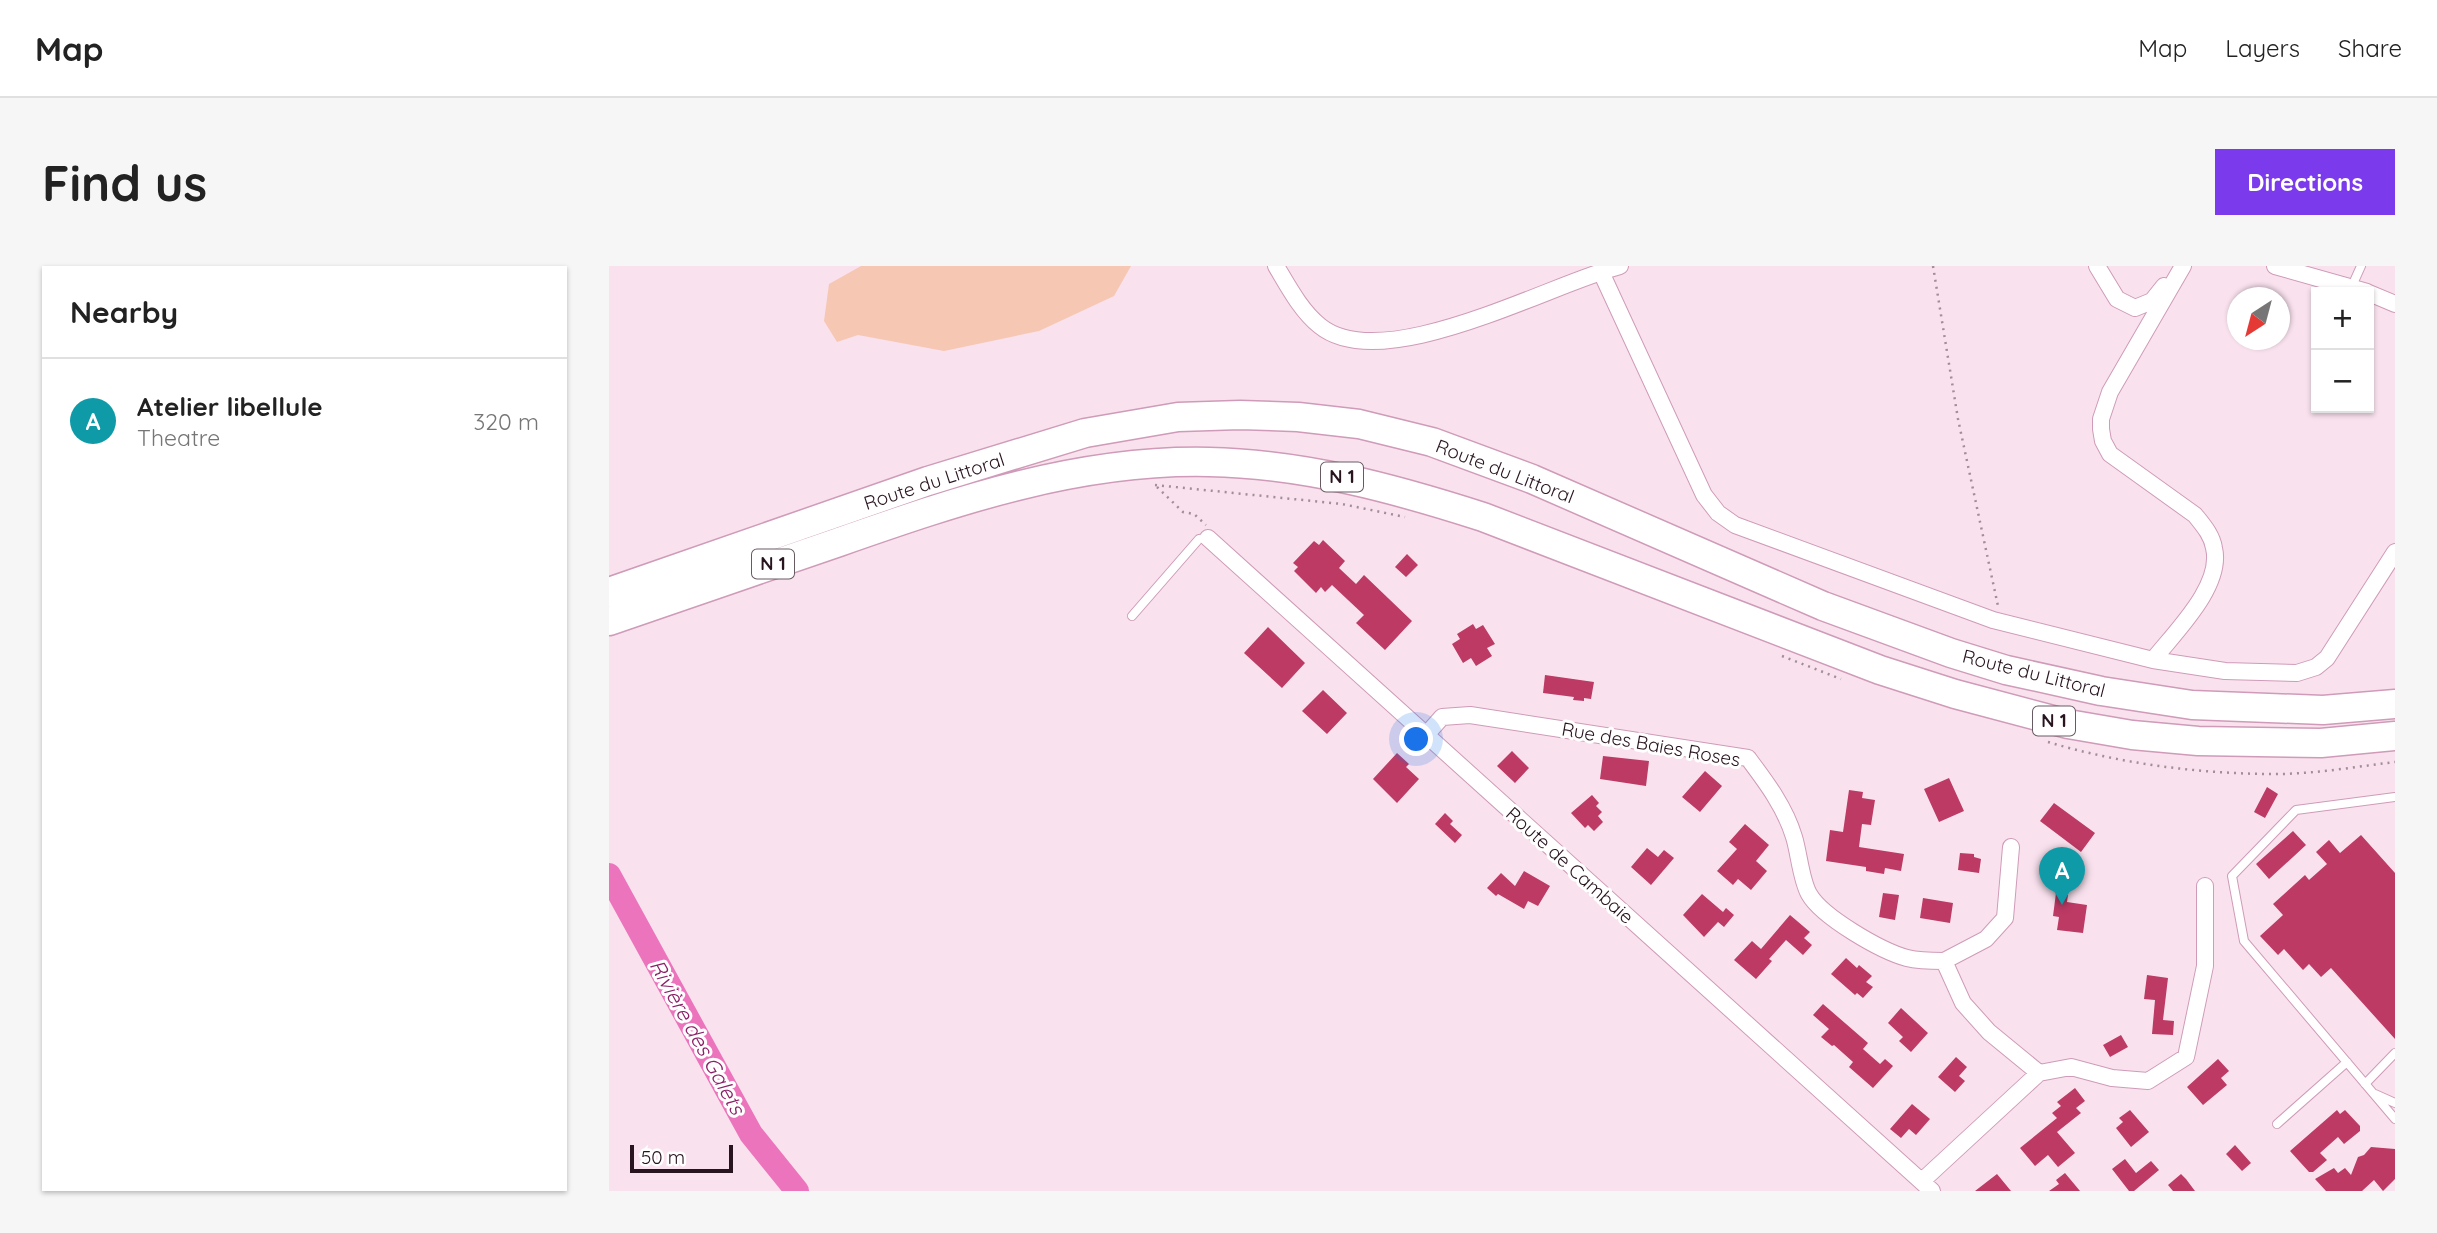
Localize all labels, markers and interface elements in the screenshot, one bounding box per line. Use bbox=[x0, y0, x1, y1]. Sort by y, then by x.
text: Map bbox=[35, 28, 103, 69]
text: Map bbox=[2138, 33, 2187, 63]
text: Layers bbox=[2225, 33, 2300, 63]
text: Share bbox=[2338, 33, 2402, 63]
button: Directions bbox=[2215, 149, 2395, 215]
text: Find us bbox=[42, 152, 207, 213]
north arrow bbox=[2227, 287, 2290, 350]
map controls bbox=[2311, 287, 2374, 413]
button: + bbox=[2311, 287, 2374, 350]
text: Nearby bbox=[70, 293, 178, 331]
button: − bbox=[2311, 350, 2374, 413]
text: Atelier libellule bbox=[137, 390, 322, 423]
text: A bbox=[86, 407, 100, 436]
text: 320 m bbox=[473, 407, 539, 436]
text: Theatre bbox=[137, 423, 220, 452]
street label: Route du Littoral bbox=[1432, 434, 1578, 508]
street label: Route du Littoral bbox=[861, 447, 1007, 515]
road number: N 1 bbox=[1321, 462, 1363, 492]
road number: N 1 bbox=[752, 550, 794, 578]
street label: Route du Littoral bbox=[1960, 644, 2108, 702]
road number: N 1 bbox=[2033, 706, 2075, 736]
street label: Rue des Baies Roses bbox=[1560, 716, 1742, 772]
your location bbox=[1399, 722, 1433, 756]
street label: Route de Cambaie bbox=[1501, 801, 1639, 929]
pin: A bbox=[2039, 847, 2085, 905]
water label: Rivière des Galets bbox=[645, 955, 752, 1119]
scale bar bbox=[630, 1142, 733, 1174]
text: 50 m bbox=[641, 1145, 685, 1169]

